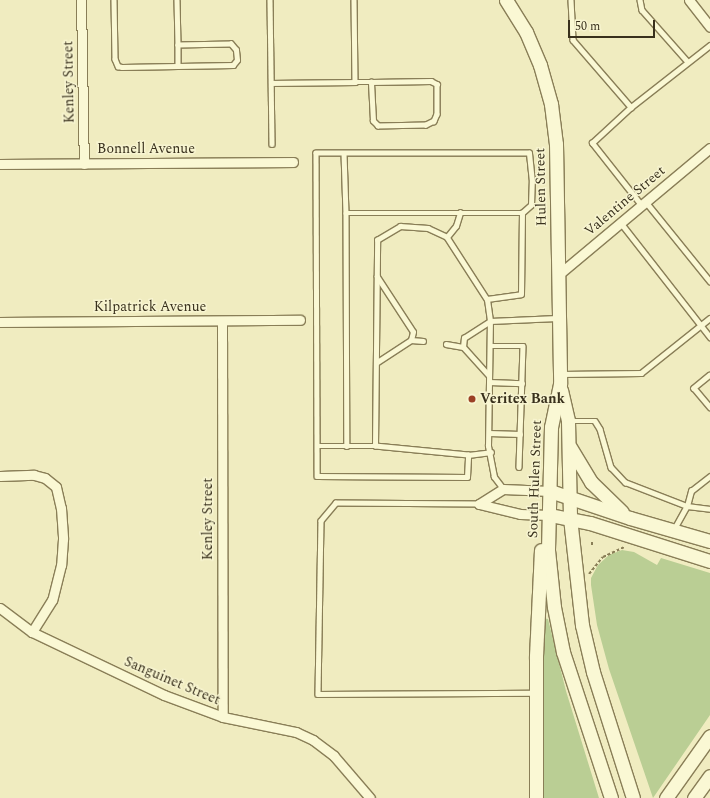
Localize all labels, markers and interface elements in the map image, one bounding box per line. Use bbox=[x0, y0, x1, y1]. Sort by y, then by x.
scale bar bbox=[570, 12, 657, 38]
text: 50 m bbox=[575, 17, 600, 36]
street label: Kenley Street bbox=[60, 41, 78, 123]
street label: Bonnell Avenue bbox=[97, 141, 195, 157]
street label: Hulen Street bbox=[532, 148, 550, 226]
street label: Valentine Street bbox=[581, 162, 669, 240]
street label: Kilpatrick Avenue bbox=[94, 299, 206, 315]
place label: Veritex Bank bbox=[480, 391, 565, 407]
marker: Veritex Bank bbox=[467, 394, 477, 404]
street label: South Hulen Street bbox=[525, 420, 545, 538]
street label: Kenley Street bbox=[200, 478, 216, 560]
street label: Sanguinet Street bbox=[121, 653, 223, 709]

